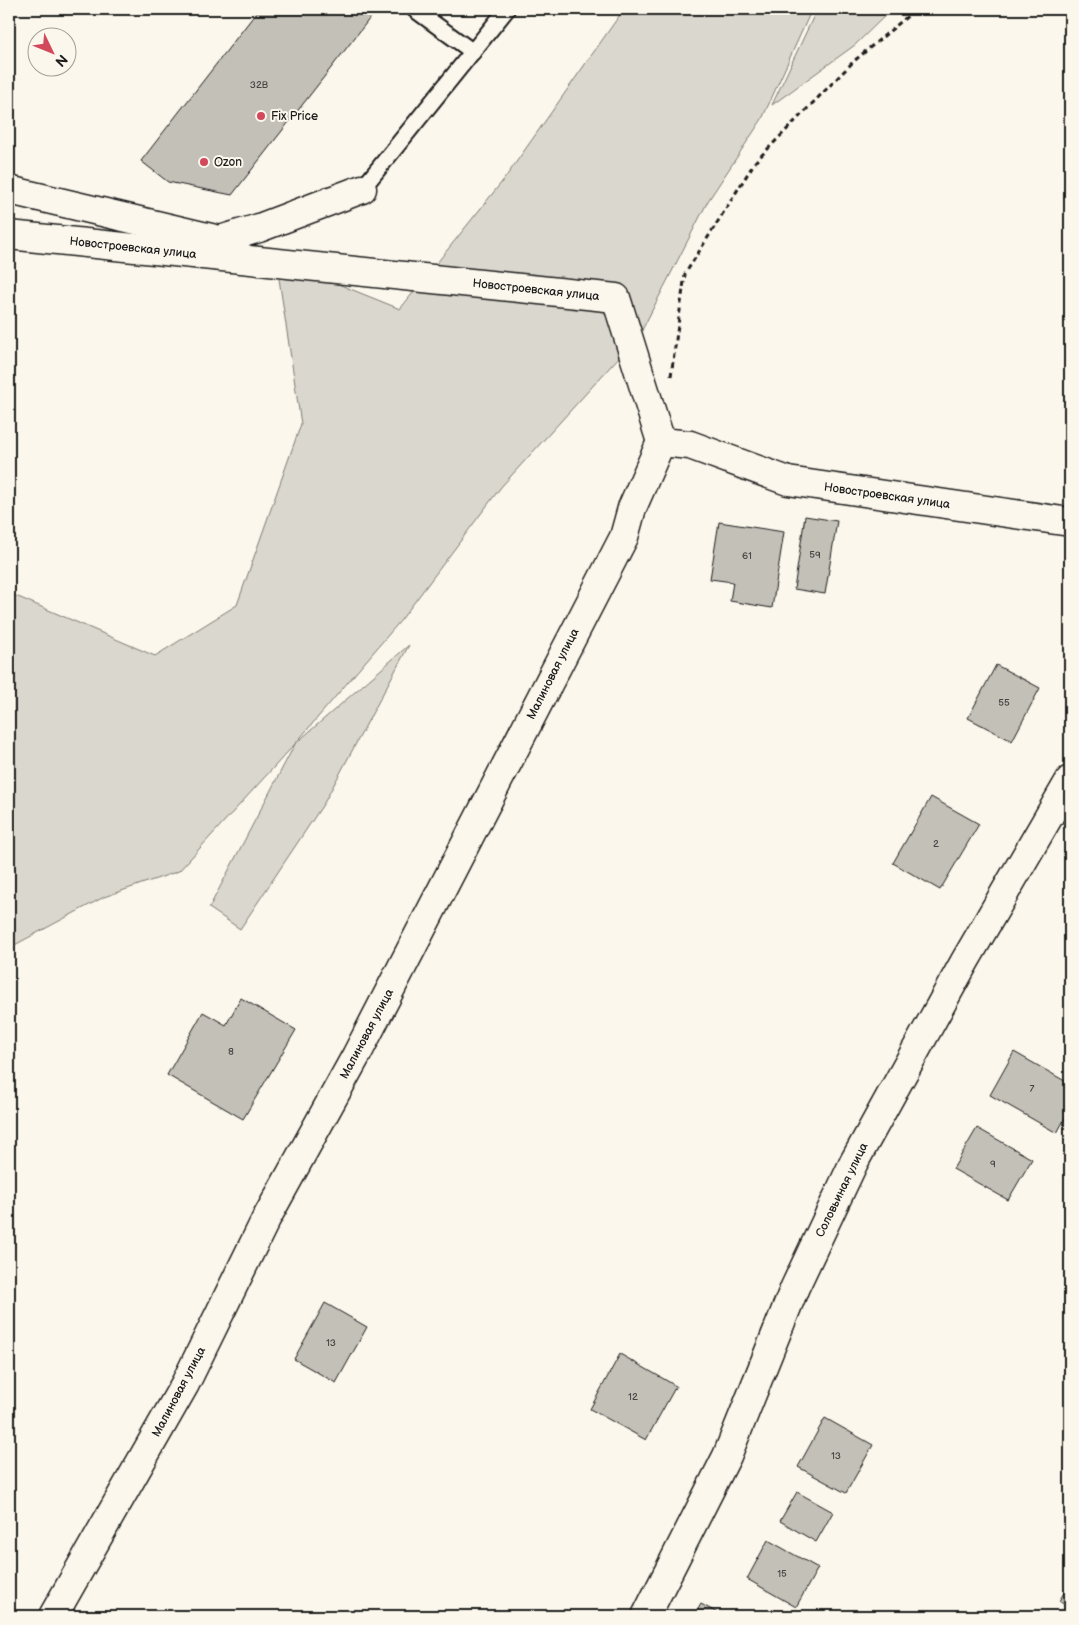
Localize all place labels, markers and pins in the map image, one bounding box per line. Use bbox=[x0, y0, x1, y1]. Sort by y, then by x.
place label: Fix Price bbox=[271, 109, 318, 124]
marker: Fix Price bbox=[255, 110, 267, 122]
place label: Ozon bbox=[214, 155, 242, 170]
marker: Ozon bbox=[198, 156, 210, 168]

